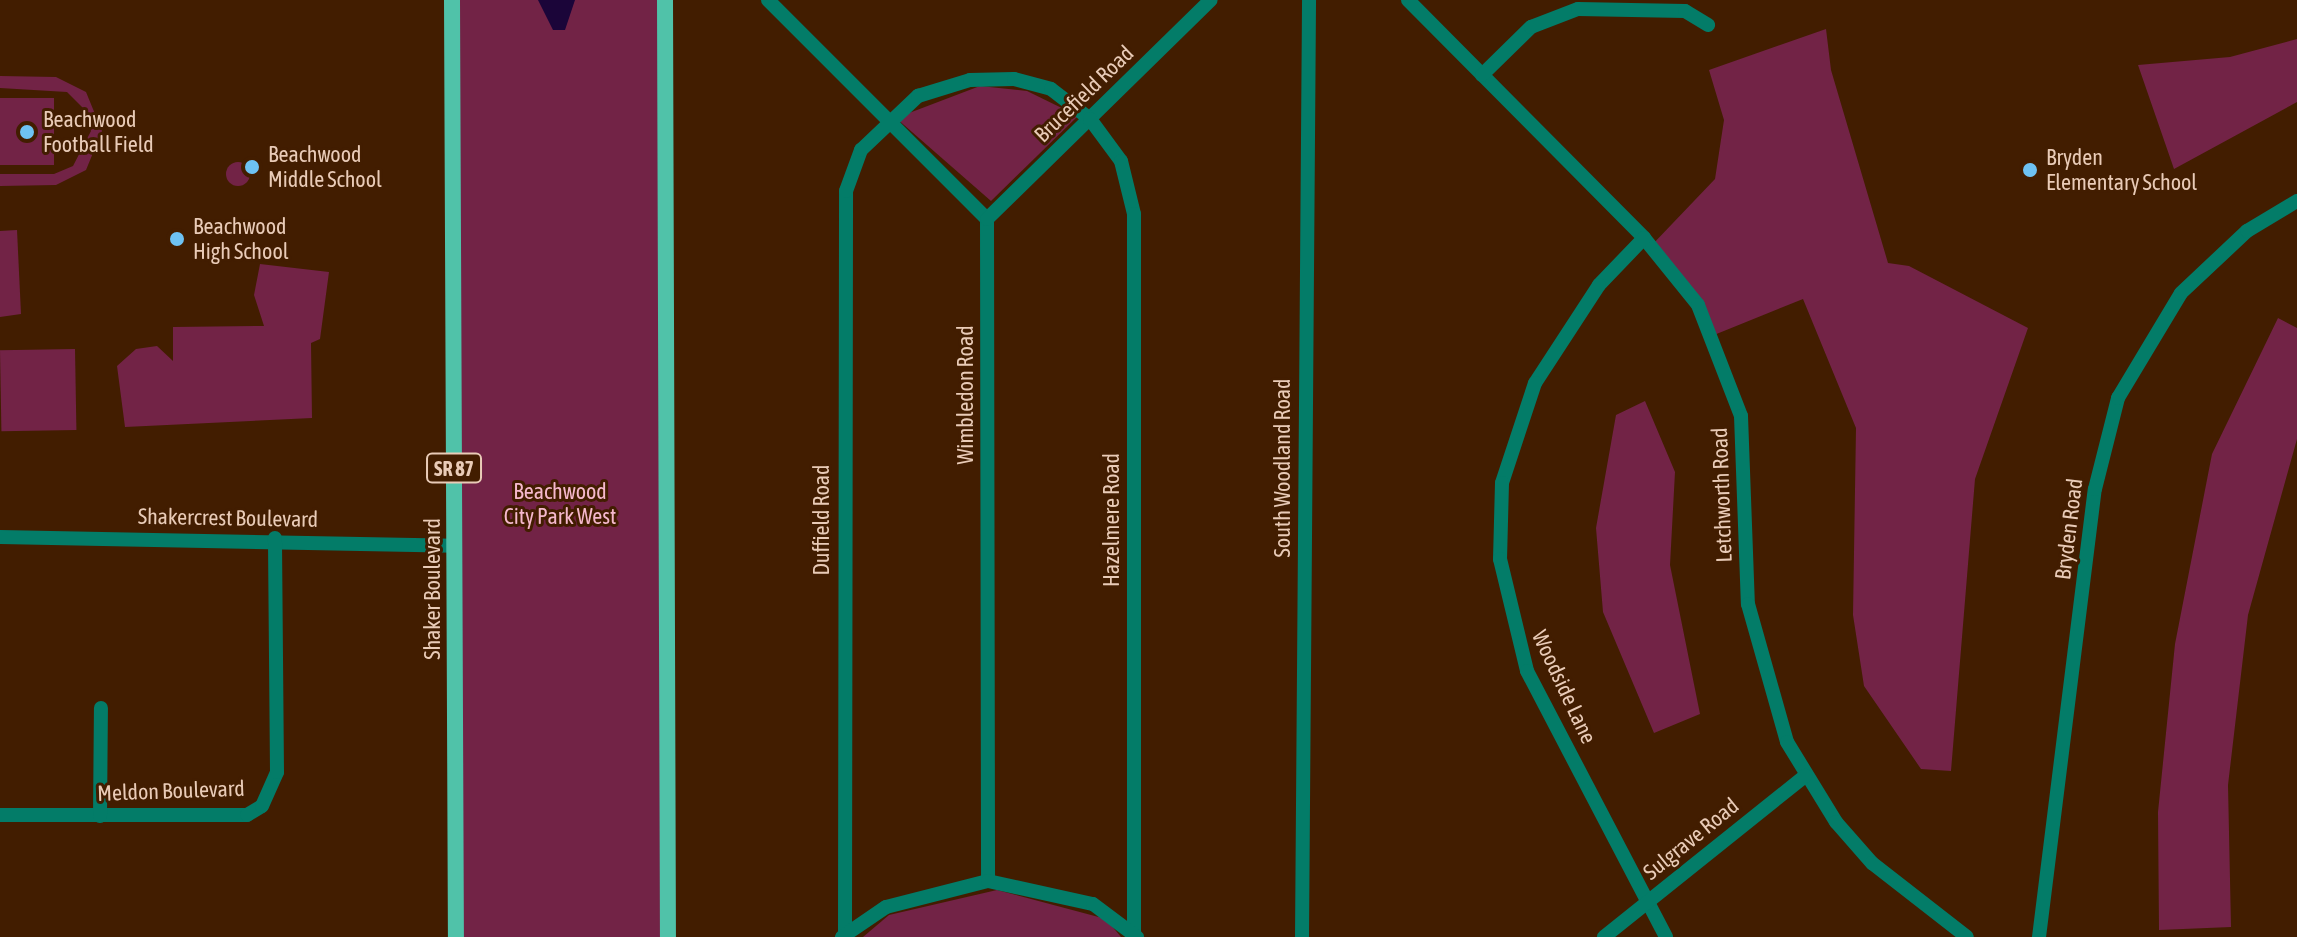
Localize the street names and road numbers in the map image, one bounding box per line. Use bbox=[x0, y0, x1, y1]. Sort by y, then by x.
street label: Brucefield Road bbox=[1029, 40, 1139, 148]
street label: Wimbledon Road bbox=[953, 325, 979, 465]
street label: South Woodland Road bbox=[1270, 379, 1296, 557]
street label: Letchworth Road bbox=[1706, 427, 1738, 563]
road number: SR 87 bbox=[426, 452, 482, 484]
street label: Hazelmere Road bbox=[1099, 453, 1125, 587]
street label: Duffield Road bbox=[809, 465, 835, 575]
street label: Bryden Road bbox=[2050, 477, 2088, 581]
street label: Shakercrest Boulevard bbox=[138, 503, 318, 533]
street label: Shaker Boulevard bbox=[420, 518, 446, 660]
street label: Woodside Lane bbox=[1526, 626, 1602, 748]
street label: Meldon Boulevard bbox=[97, 775, 245, 807]
street label: Sulgrave Road bbox=[1638, 793, 1744, 885]

